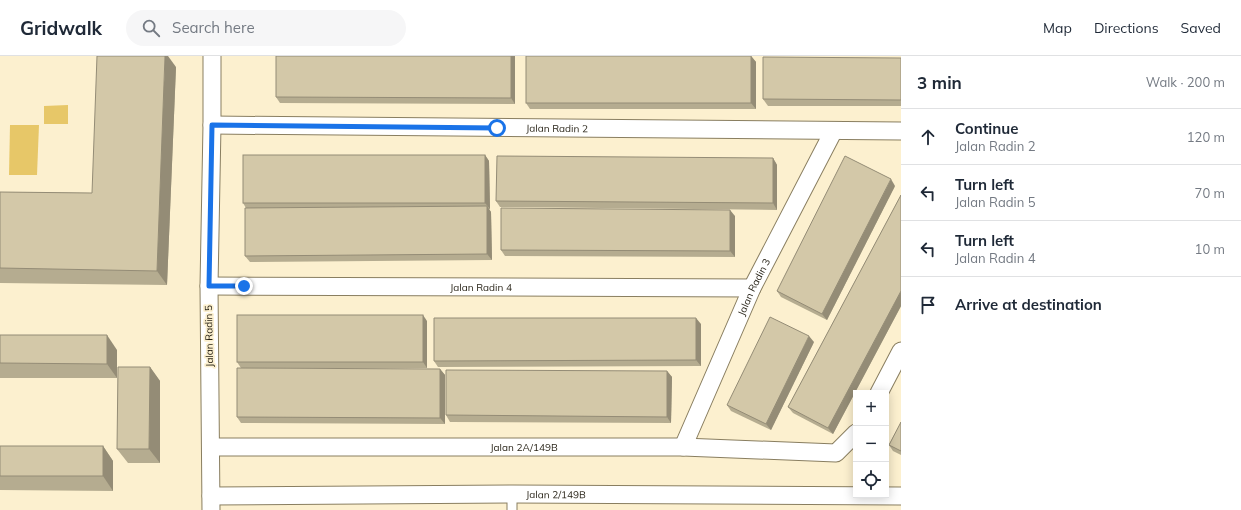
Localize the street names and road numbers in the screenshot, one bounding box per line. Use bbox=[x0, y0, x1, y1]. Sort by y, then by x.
street label: Jalan Radin 2 bbox=[526, 121, 588, 135]
street label: Jalan Radin 3 bbox=[734, 256, 773, 317]
street label: Jalan Radin 4 bbox=[450, 280, 512, 294]
street label: Jalan Radin 5 bbox=[202, 305, 216, 367]
street label: Jalan 2A/149B bbox=[490, 441, 558, 454]
street label: Jalan 2/149B bbox=[526, 488, 586, 501]

